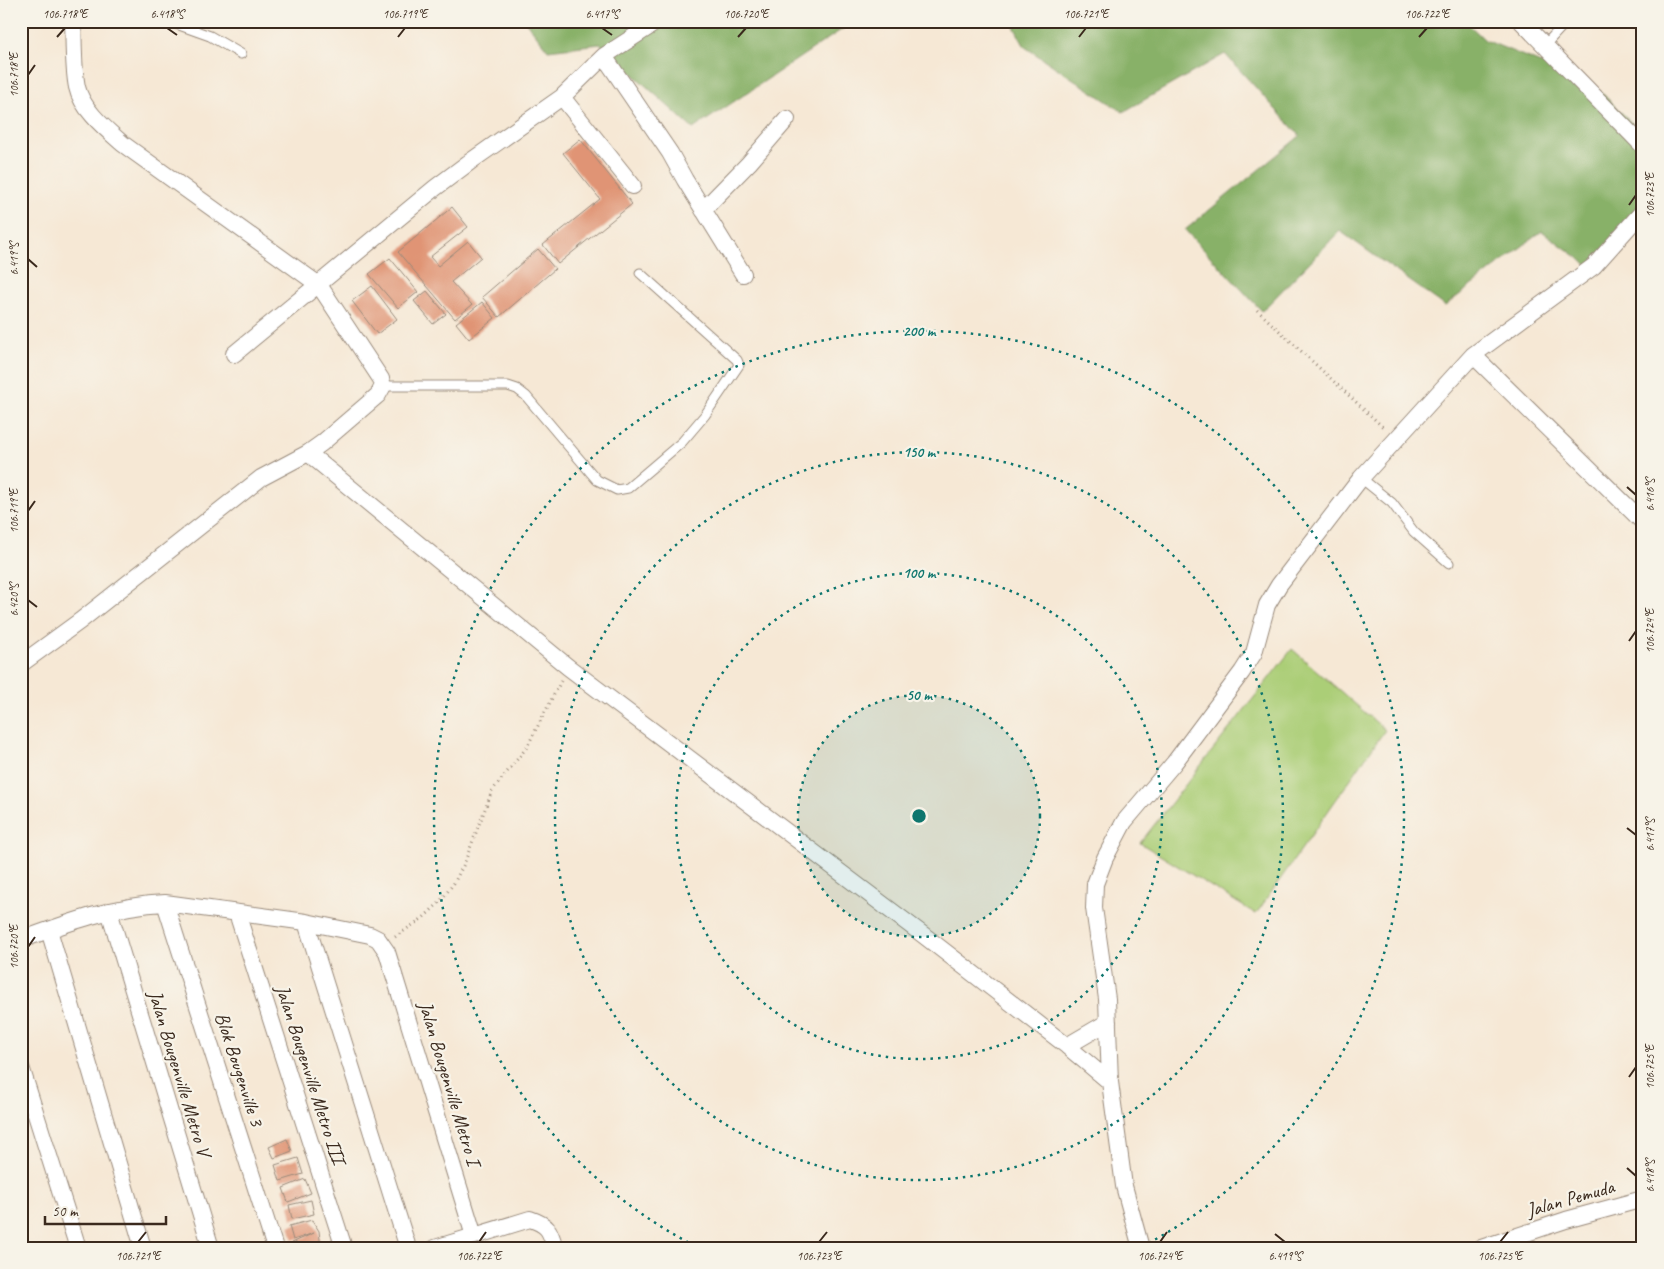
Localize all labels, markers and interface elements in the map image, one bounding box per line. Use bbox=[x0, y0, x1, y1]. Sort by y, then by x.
text: 106.718°E bbox=[43, 6, 89, 22]
text: 6.418°S bbox=[150, 6, 186, 22]
text: 106.719°E bbox=[383, 6, 429, 22]
text: 6.417°S bbox=[585, 6, 621, 22]
text: 106.720°E bbox=[724, 6, 770, 22]
text: 106.721°E bbox=[1064, 6, 1110, 22]
text: 106.722°E bbox=[1405, 6, 1451, 22]
text: 106.718°E bbox=[6, 51, 22, 97]
text: 106.723°E bbox=[1642, 171, 1658, 217]
text: 6.419°S bbox=[6, 240, 22, 276]
text: 200 m bbox=[903, 322, 937, 341]
text: 150 m bbox=[903, 443, 937, 462]
text: 6.416°S bbox=[1642, 476, 1658, 512]
text: 106.719°E bbox=[6, 487, 22, 533]
text: 100 m bbox=[903, 564, 937, 583]
text: 6.420°S bbox=[6, 581, 22, 617]
text: 106.724°E bbox=[1642, 607, 1658, 653]
text: 50 m bbox=[906, 686, 933, 705]
centre of rings bbox=[910, 807, 928, 825]
text: 6.417°S bbox=[1642, 816, 1658, 852]
text: 106.720°E bbox=[6, 923, 22, 969]
street label: Jalan Bougenville Metro III bbox=[269, 981, 352, 1171]
street label: Jalan Bougenville Metro V bbox=[142, 986, 218, 1163]
street label: Jalan Bougenville Metro I bbox=[412, 997, 488, 1173]
street label: Blok Bougenville 3 bbox=[209, 1009, 270, 1131]
text: 106.725°E bbox=[1642, 1043, 1658, 1089]
text: 6.418°S bbox=[1642, 1157, 1658, 1193]
street label: Jalan Pemuda bbox=[1523, 1174, 1619, 1223]
scale bar bbox=[45, 1194, 166, 1226]
text: 50 m bbox=[52, 1202, 79, 1221]
text: 106.721°E bbox=[116, 1248, 162, 1264]
text: 106.722°E bbox=[457, 1248, 503, 1264]
text: 106.723°E bbox=[797, 1248, 843, 1264]
text: 106.724°E bbox=[1138, 1248, 1184, 1264]
text: 6.419°S bbox=[1268, 1248, 1304, 1264]
text: 106.725°E bbox=[1478, 1248, 1524, 1264]

